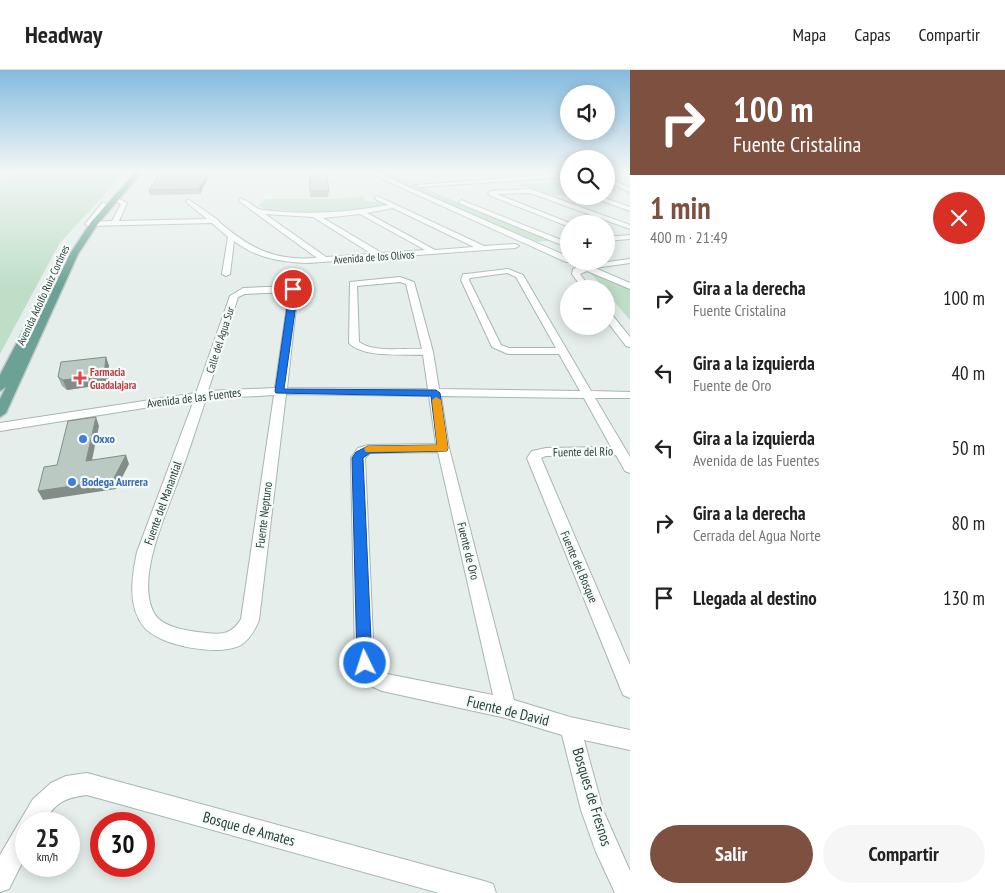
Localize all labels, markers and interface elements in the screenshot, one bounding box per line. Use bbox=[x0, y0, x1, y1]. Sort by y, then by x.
text: Headway bbox=[25, 19, 102, 50]
text: Mapa bbox=[793, 23, 826, 46]
text: Capas bbox=[854, 23, 891, 46]
text: Compartir bbox=[919, 23, 980, 46]
map controls bbox=[560, 85, 615, 335]
button: sound bbox=[560, 85, 615, 140]
text: 100 m bbox=[733, 86, 814, 132]
icon: right bbox=[650, 90, 715, 155]
text: Fuente Cristalina bbox=[733, 130, 861, 158]
button: search bbox=[560, 150, 615, 205]
text: 1 min bbox=[650, 188, 711, 227]
button: close bbox=[933, 192, 985, 244]
button: + bbox=[560, 215, 615, 270]
text: 400 m · 21:49 bbox=[650, 227, 728, 247]
street label: Avenida Adolfo Ruiz Cortínes bbox=[14, 242, 72, 347]
street label: Avenida de los Olivos bbox=[333, 247, 415, 267]
pin bbox=[272, 268, 314, 310]
icon: arrive bbox=[279, 275, 307, 303]
text: Gira a la derecha bbox=[693, 276, 806, 300]
button: − bbox=[560, 280, 615, 335]
icon: right bbox=[650, 284, 678, 312]
text: 100 m bbox=[943, 286, 985, 310]
text: Fuente Cristalina bbox=[693, 300, 786, 320]
street label: Calle del Agua Sur bbox=[203, 305, 237, 375]
text: Gira a la izquierda bbox=[693, 351, 815, 375]
icon: left bbox=[650, 359, 678, 387]
text: 40 m bbox=[952, 361, 985, 385]
place label: Farmacia Guadalajara bbox=[90, 365, 137, 392]
marker: Farmacia Guadalajara bbox=[74, 372, 86, 384]
text: Fuente de Oro bbox=[693, 375, 771, 395]
street label: Avenida de las Fuentes bbox=[146, 384, 242, 411]
text: Gira a la izquierda bbox=[693, 426, 815, 450]
place label: Oxxo bbox=[93, 431, 116, 446]
marker: Oxxo bbox=[77, 433, 89, 445]
icon: left bbox=[650, 434, 678, 462]
text: 50 m bbox=[952, 436, 985, 460]
street label: Fuente del Río bbox=[553, 443, 613, 460]
text: Avenida de las Fuentes bbox=[693, 450, 819, 470]
street label: Fuente del Manantial bbox=[140, 459, 185, 547]
place label: Bodega Aurrera bbox=[82, 474, 148, 489]
marker: Bodega Aurrera bbox=[66, 476, 78, 488]
street label: Fuente Neptuno bbox=[252, 481, 275, 549]
text: Gira a la derecha bbox=[693, 501, 806, 525]
icon: right bbox=[650, 509, 678, 537]
text: 80 m bbox=[952, 511, 985, 535]
street label: Fuente de Oro bbox=[454, 521, 483, 581]
text: Cerrada del Agua Norte bbox=[693, 525, 821, 545]
street label: Fuente del Bosque bbox=[558, 529, 601, 605]
icon: arrive bbox=[650, 584, 678, 612]
text: Llegada al destino bbox=[693, 586, 817, 610]
text: 130 m bbox=[943, 586, 985, 610]
position arrow bbox=[338, 636, 390, 688]
street label: Fuente de David bbox=[465, 691, 551, 730]
street label: Bosques de Fresnos bbox=[569, 745, 616, 848]
street label: Bosque de Amates bbox=[201, 807, 297, 850]
speed limit sign: 30 bbox=[90, 812, 155, 877]
text: 25 bbox=[36, 822, 59, 854]
button: Salir bbox=[650, 825, 813, 883]
button: Compartir bbox=[823, 825, 985, 883]
text: km/h bbox=[37, 849, 58, 864]

